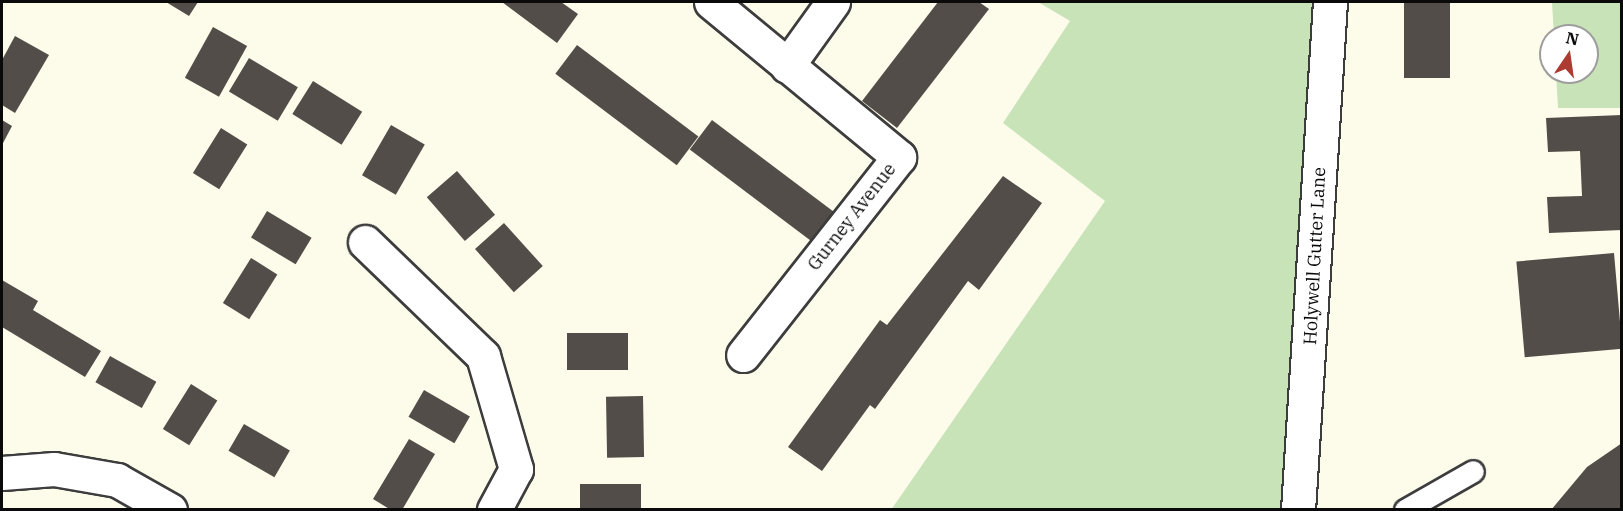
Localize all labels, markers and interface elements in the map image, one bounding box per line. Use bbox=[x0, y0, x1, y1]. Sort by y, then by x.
north arrow bbox=[1539, 24, 1599, 84]
text: N bbox=[1564, 27, 1581, 50]
street label: Gurney Avenue bbox=[803, 159, 901, 275]
street label: Holywell Gutter Lane bbox=[1300, 166, 1330, 346]

